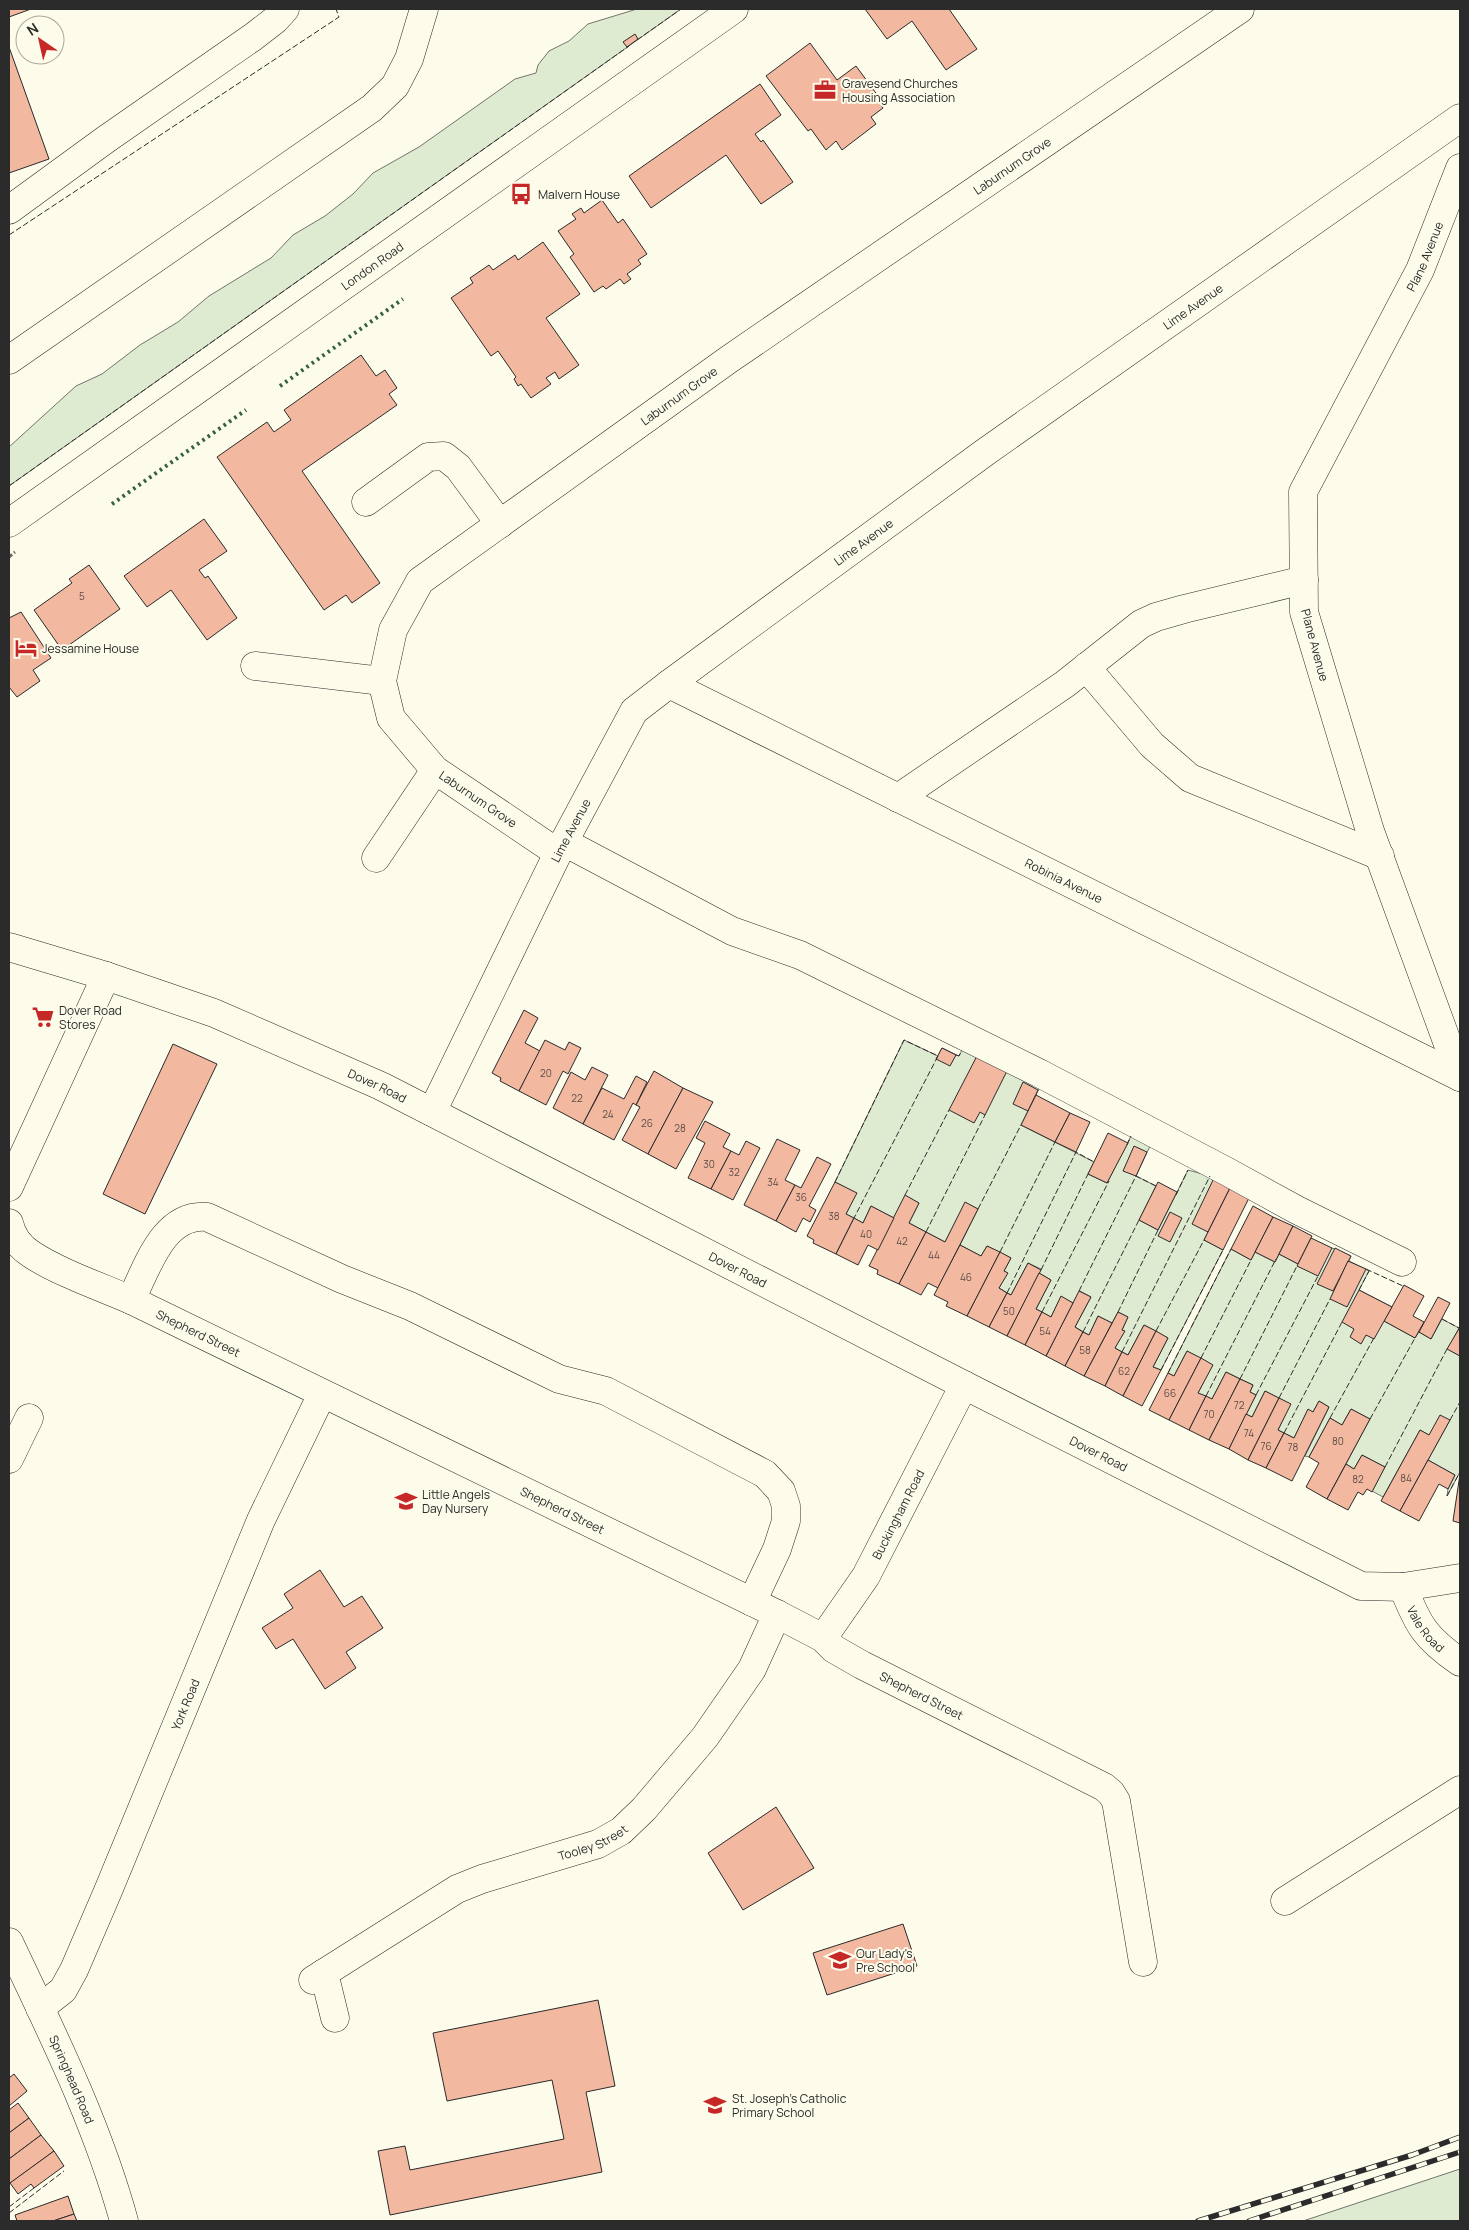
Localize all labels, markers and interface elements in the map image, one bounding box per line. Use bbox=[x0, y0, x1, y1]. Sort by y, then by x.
north arrow bbox=[15, 15, 65, 65]
text: N bbox=[23, 18, 42, 39]
place label: Gravesend Churches Housing Association bbox=[842, 75, 958, 106]
office icon: Gravesend Churches Housing Association bbox=[812, 77, 838, 103]
street label: Laburnum Grove bbox=[970, 133, 1054, 198]
bus stop icon: Malvern House bbox=[508, 181, 534, 207]
place label: Malvern House bbox=[538, 186, 620, 203]
street label: Plane Avenue bbox=[1402, 219, 1447, 294]
street label: London Road bbox=[337, 238, 407, 294]
street label: Lime Avenue bbox=[1159, 279, 1226, 333]
street label: Laburnum Grove bbox=[637, 362, 720, 429]
street label: Lime Avenue bbox=[830, 514, 896, 569]
house number: 5 bbox=[79, 589, 85, 603]
street label: Plane Avenue bbox=[1297, 607, 1333, 683]
hotel icon: Jessamine House bbox=[13, 635, 39, 661]
place label: Jessamine House bbox=[42, 640, 139, 657]
street label: Laburnum Grove bbox=[436, 767, 520, 831]
street label: Lime Avenue bbox=[546, 795, 594, 865]
street label: Robinia Avenue bbox=[1022, 854, 1106, 907]
place label: Dover Road Stores bbox=[59, 1002, 122, 1033]
supermarket icon: Dover Road Stores bbox=[30, 1004, 56, 1030]
street label: Dover Road bbox=[345, 1064, 410, 1106]
house number: 20 bbox=[540, 1066, 552, 1080]
house number: 22 bbox=[571, 1091, 583, 1105]
house number: 24 bbox=[602, 1107, 614, 1121]
house number: 26 bbox=[641, 1116, 653, 1130]
house number: 28 bbox=[674, 1121, 686, 1135]
house number: 30 bbox=[703, 1157, 715, 1171]
house number: 32 bbox=[728, 1165, 740, 1179]
house number: 34 bbox=[767, 1175, 779, 1189]
house number: 36 bbox=[795, 1190, 807, 1204]
house number: 38 bbox=[828, 1209, 840, 1223]
house number: 40 bbox=[860, 1227, 872, 1241]
house number: 42 bbox=[896, 1234, 908, 1248]
street label: Dover Road bbox=[706, 1247, 770, 1291]
house number: 44 bbox=[928, 1248, 940, 1262]
house number: 46 bbox=[960, 1270, 972, 1284]
house number: 50 bbox=[1003, 1304, 1015, 1318]
street label: Shepherd Street bbox=[153, 1305, 243, 1360]
house number: 54 bbox=[1039, 1324, 1051, 1338]
house number: 58 bbox=[1079, 1343, 1091, 1357]
house number: 62 bbox=[1118, 1364, 1130, 1378]
house number: 66 bbox=[1164, 1386, 1176, 1400]
house number: 72 bbox=[1234, 1398, 1245, 1412]
house number: 70 bbox=[1203, 1407, 1215, 1421]
house number: 74 bbox=[1244, 1426, 1254, 1440]
street label: Dover Road bbox=[1067, 1431, 1131, 1475]
house number: 80 bbox=[1332, 1434, 1344, 1448]
house number: 76 bbox=[1260, 1439, 1272, 1453]
house number: 78 bbox=[1288, 1440, 1299, 1454]
street label: Buckingham Road bbox=[868, 1466, 928, 1562]
house number: 84 bbox=[1400, 1471, 1412, 1485]
house number: 82 bbox=[1352, 1472, 1364, 1486]
street label: Shepherd Street bbox=[518, 1482, 608, 1538]
place label: Little Angels Day Nursery bbox=[422, 1486, 490, 1517]
school or university icon: Little Angels Day Nursery bbox=[393, 1488, 419, 1514]
street label: Vale Road bbox=[1403, 1603, 1448, 1656]
street label: Shepherd Street bbox=[877, 1667, 967, 1723]
street label: York Road bbox=[167, 1676, 203, 1732]
street label: Tooley Street bbox=[556, 1820, 632, 1864]
place label: Our Lady's Pre School bbox=[856, 1945, 915, 1976]
school or university icon: Our Lady's Pre School bbox=[827, 1947, 853, 1973]
street label: Springhead Road bbox=[45, 2032, 99, 2126]
place label: St. Joseph's Catholic Primary School bbox=[732, 2090, 847, 2121]
school or university icon: St. Joseph's Catholic Primary School bbox=[702, 2092, 728, 2118]

